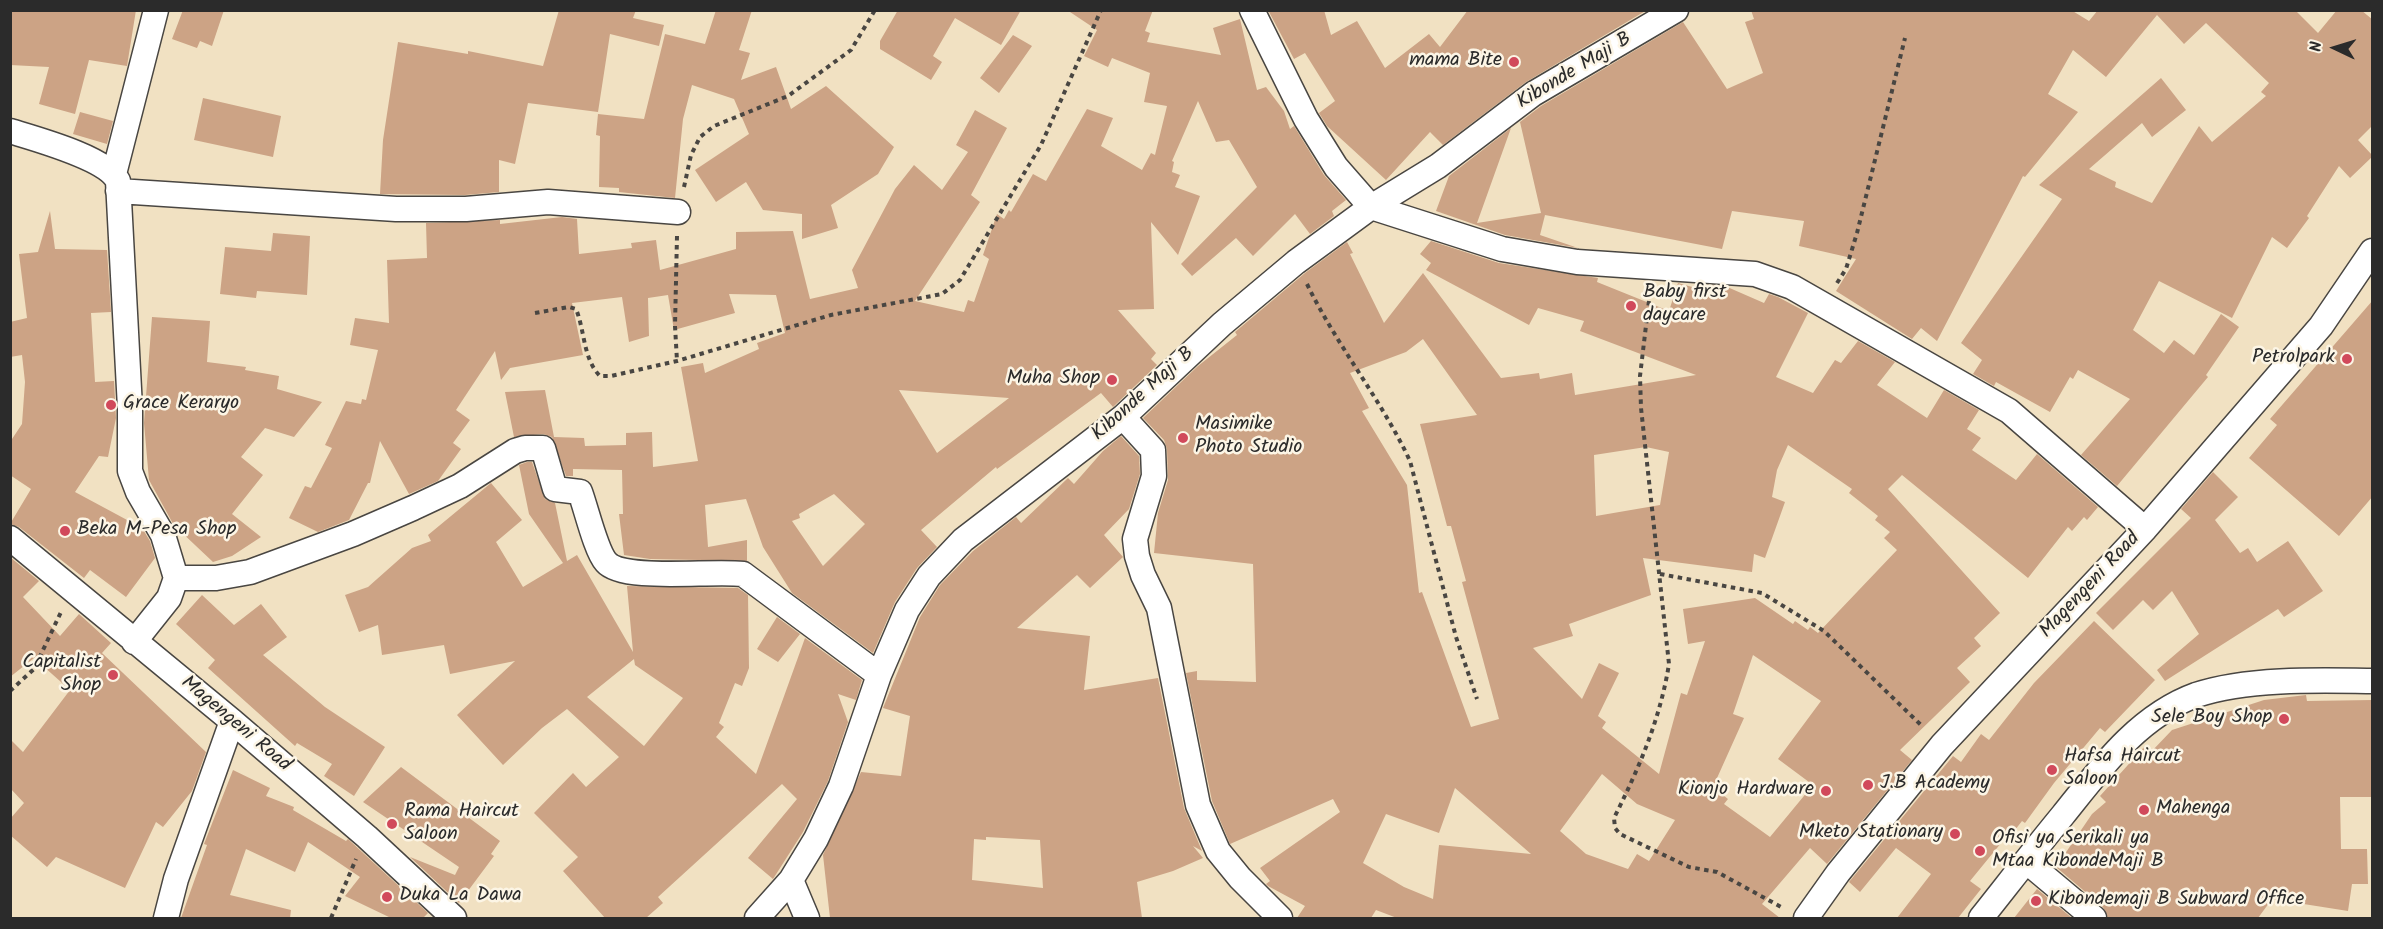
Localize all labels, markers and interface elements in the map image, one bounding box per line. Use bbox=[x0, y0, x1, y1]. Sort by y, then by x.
north arrow bbox=[2305, 18, 2365, 78]
street label: Kibonde Maji B bbox=[1513, 28, 1637, 116]
text: N bbox=[2304, 41, 2329, 53]
place label: mama Bite bbox=[1409, 50, 1502, 74]
marker: mama Bite bbox=[1507, 55, 1521, 69]
place label: Baby first daycare bbox=[1643, 282, 1726, 329]
marker: Baby first daycare bbox=[1624, 299, 1638, 313]
street label: Kibonde Maji B bbox=[1088, 343, 1200, 447]
place label: Petrolpark bbox=[2252, 347, 2335, 371]
marker: Petrolpark bbox=[2340, 352, 2354, 366]
place label: Muha Shop bbox=[1007, 368, 1100, 392]
marker: Muha Shop bbox=[1105, 373, 1119, 387]
place label: Grace Keraryo bbox=[123, 393, 239, 417]
marker: Grace Keraryo bbox=[104, 398, 118, 412]
place label: Masimike Photo Studio bbox=[1195, 414, 1302, 461]
marker: Masimike Photo Studio bbox=[1176, 431, 1190, 445]
place label: Beka M-Pesa Shop bbox=[77, 519, 236, 543]
marker: Beka M-Pesa Shop bbox=[58, 524, 72, 538]
street label: Magengeni Road bbox=[2036, 528, 2146, 644]
place label: Capitalist Shop bbox=[22, 652, 101, 699]
marker: Capitalist Shop bbox=[106, 668, 120, 682]
street label: Magengeni Road bbox=[175, 672, 295, 778]
place label: Sele Boy Shop bbox=[2151, 707, 2272, 731]
marker: Sele Boy Shop bbox=[2277, 712, 2291, 726]
place label: Hafsa Haircut Saloon bbox=[2064, 746, 2181, 793]
marker: Hafsa Haircut Saloon bbox=[2045, 763, 2059, 777]
place label: J.B Academy bbox=[1880, 773, 1990, 797]
marker: J.B Academy bbox=[1861, 778, 1875, 792]
place label: Kionjo Hardware bbox=[1678, 779, 1814, 803]
marker: Kionjo Hardware bbox=[1819, 784, 1833, 798]
place label: Mahenga bbox=[2156, 798, 2230, 822]
place label: Rama Haircut Saloon bbox=[404, 801, 519, 848]
marker: Mahenga bbox=[2137, 803, 2151, 817]
marker: Rama Haircut Saloon bbox=[385, 817, 399, 831]
place label: Mketo Stationary bbox=[1799, 822, 1943, 846]
marker: Mketo Stationary bbox=[1948, 827, 1962, 841]
place label: Ofisi ya Serikali ya Mtaa KibondeMaji B bbox=[1992, 828, 2164, 875]
marker: Ofisi ya Serikali ya Mtaa KibondeMaji B bbox=[1973, 844, 1987, 858]
place label: Duka La Dawa bbox=[399, 885, 522, 909]
place label: Kibondemaji B Subward Office bbox=[2048, 889, 2304, 913]
marker: Duka La Dawa bbox=[380, 890, 394, 904]
marker: Kibondemaji B Subward Office bbox=[2029, 894, 2043, 908]

